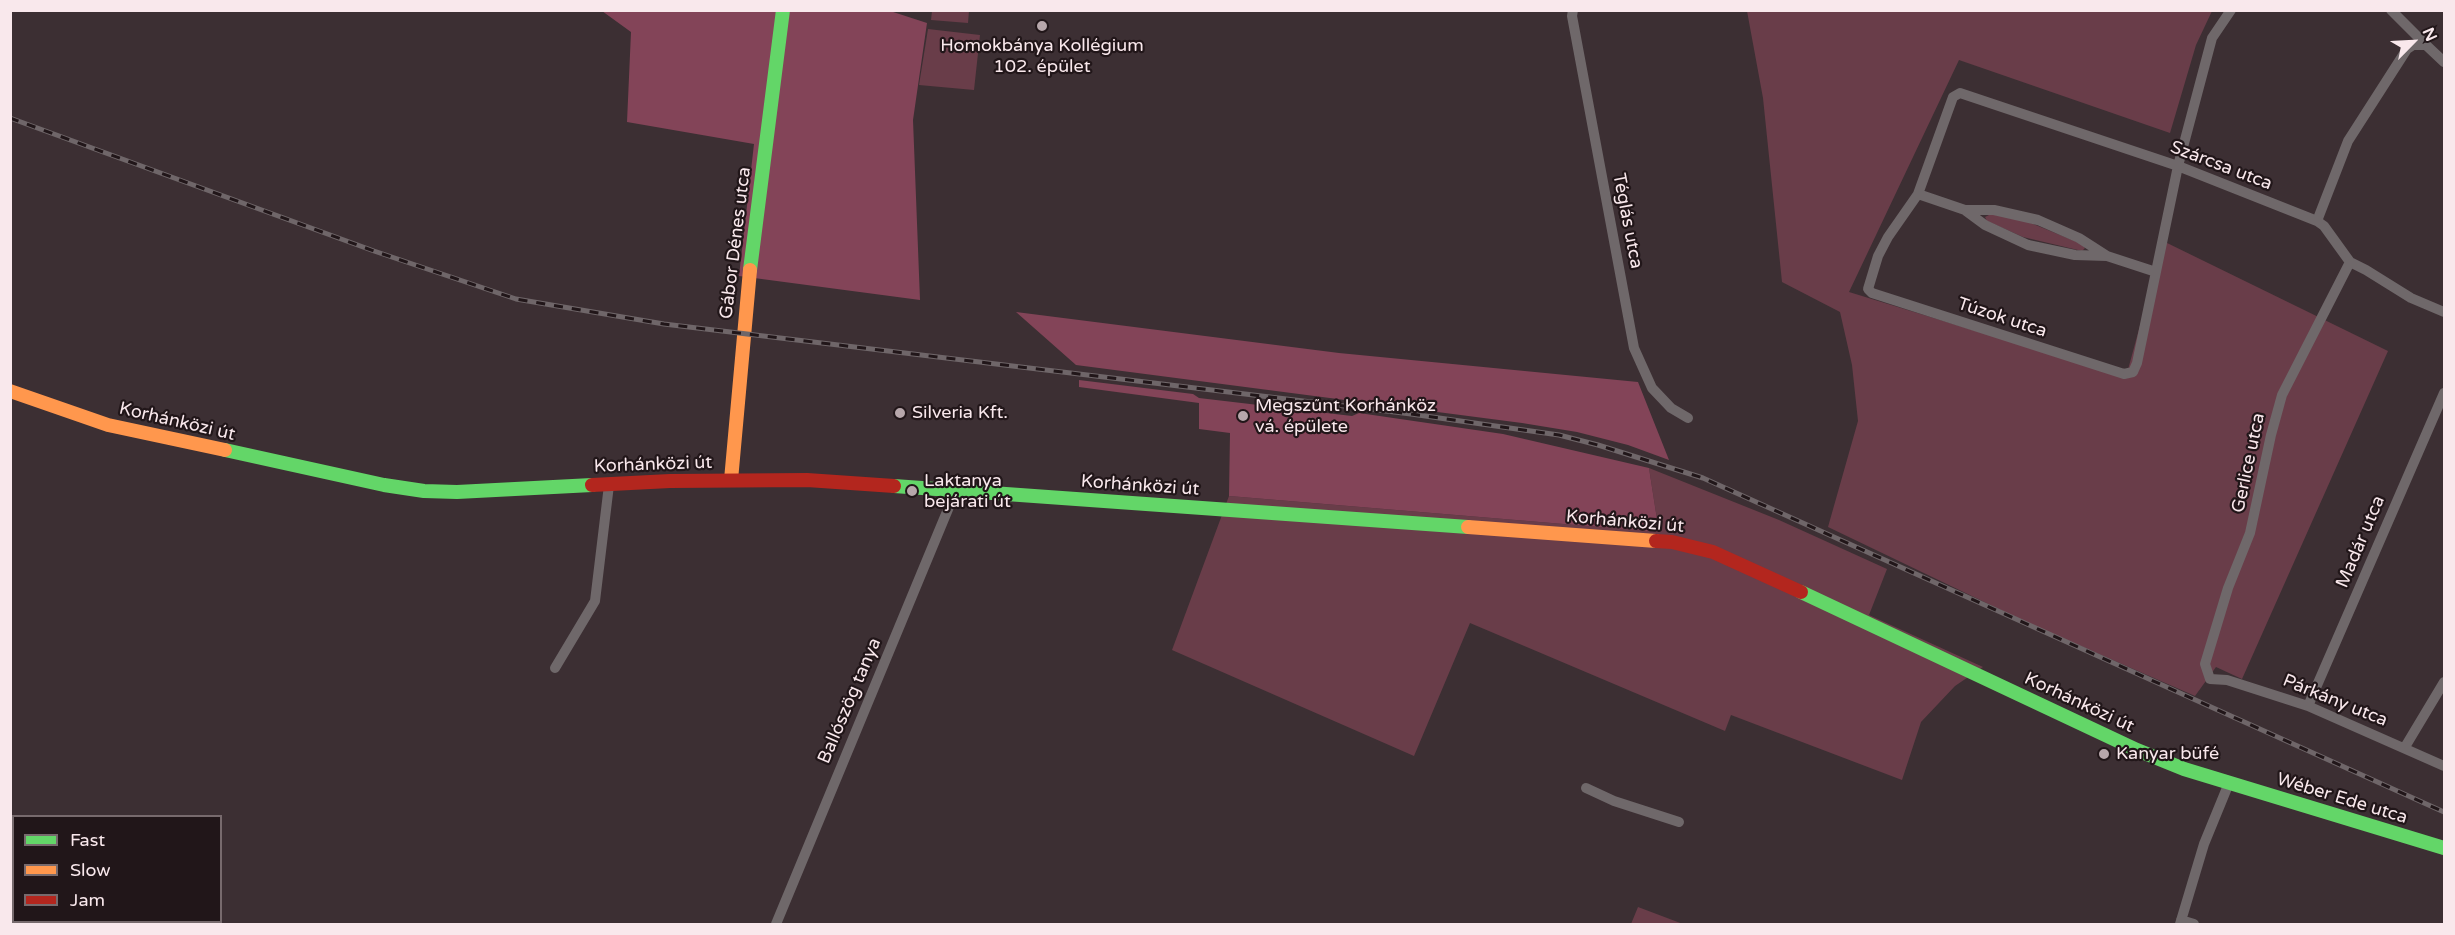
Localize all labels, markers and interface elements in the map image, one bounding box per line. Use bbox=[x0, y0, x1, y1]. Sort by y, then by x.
north arrow bbox=[2383, 12, 2443, 72]
marker: Homokbánya Kollégium 102. épület bbox=[1035, 19, 1049, 33]
text: N bbox=[2418, 25, 2441, 45]
place label: Homokbánya Kollégium 102. épület bbox=[940, 35, 1144, 78]
street label: Szárcsa utca bbox=[2167, 137, 2275, 195]
street label: Gábor Dénes utca bbox=[716, 166, 756, 320]
street label: Téglás utca bbox=[1607, 171, 1647, 271]
street label: Túzok utca bbox=[1955, 293, 2049, 343]
place label: Megszűnt Korhánköz vá. épülete bbox=[1255, 395, 1436, 438]
street label: Korhánközi út bbox=[117, 398, 237, 446]
place label: Silveria Kft. bbox=[912, 402, 1008, 424]
marker: Silveria Kft. bbox=[893, 406, 907, 420]
marker: Megszűnt Korhánköz vá. épülete bbox=[1236, 409, 1250, 423]
street label: Gerlice utca bbox=[2228, 411, 2270, 515]
street label: Korhánközi út bbox=[593, 452, 713, 478]
place label: Laktanya bejárati út bbox=[924, 470, 1011, 512]
street label: Korhánközi út bbox=[1080, 471, 1200, 501]
marker: Laktanya bejárati út bbox=[905, 484, 919, 498]
street label: Madár utca bbox=[2332, 493, 2390, 591]
street label: Korhánközi út bbox=[1565, 506, 1685, 538]
street label: Ballószög tanya bbox=[814, 635, 886, 767]
street label: Korhánközi út bbox=[2021, 668, 2137, 738]
street label: Párkány utca bbox=[2280, 670, 2390, 732]
place label: Kanyar büfé bbox=[2116, 743, 2219, 765]
marker: Kanyar büfé bbox=[2097, 747, 2111, 761]
street label: Wéber Ede utca bbox=[2274, 769, 2410, 829]
legend bbox=[12, 815, 222, 923]
text: Fast bbox=[70, 829, 105, 851]
text: Slow bbox=[70, 859, 111, 881]
text: Jam bbox=[70, 889, 105, 911]

